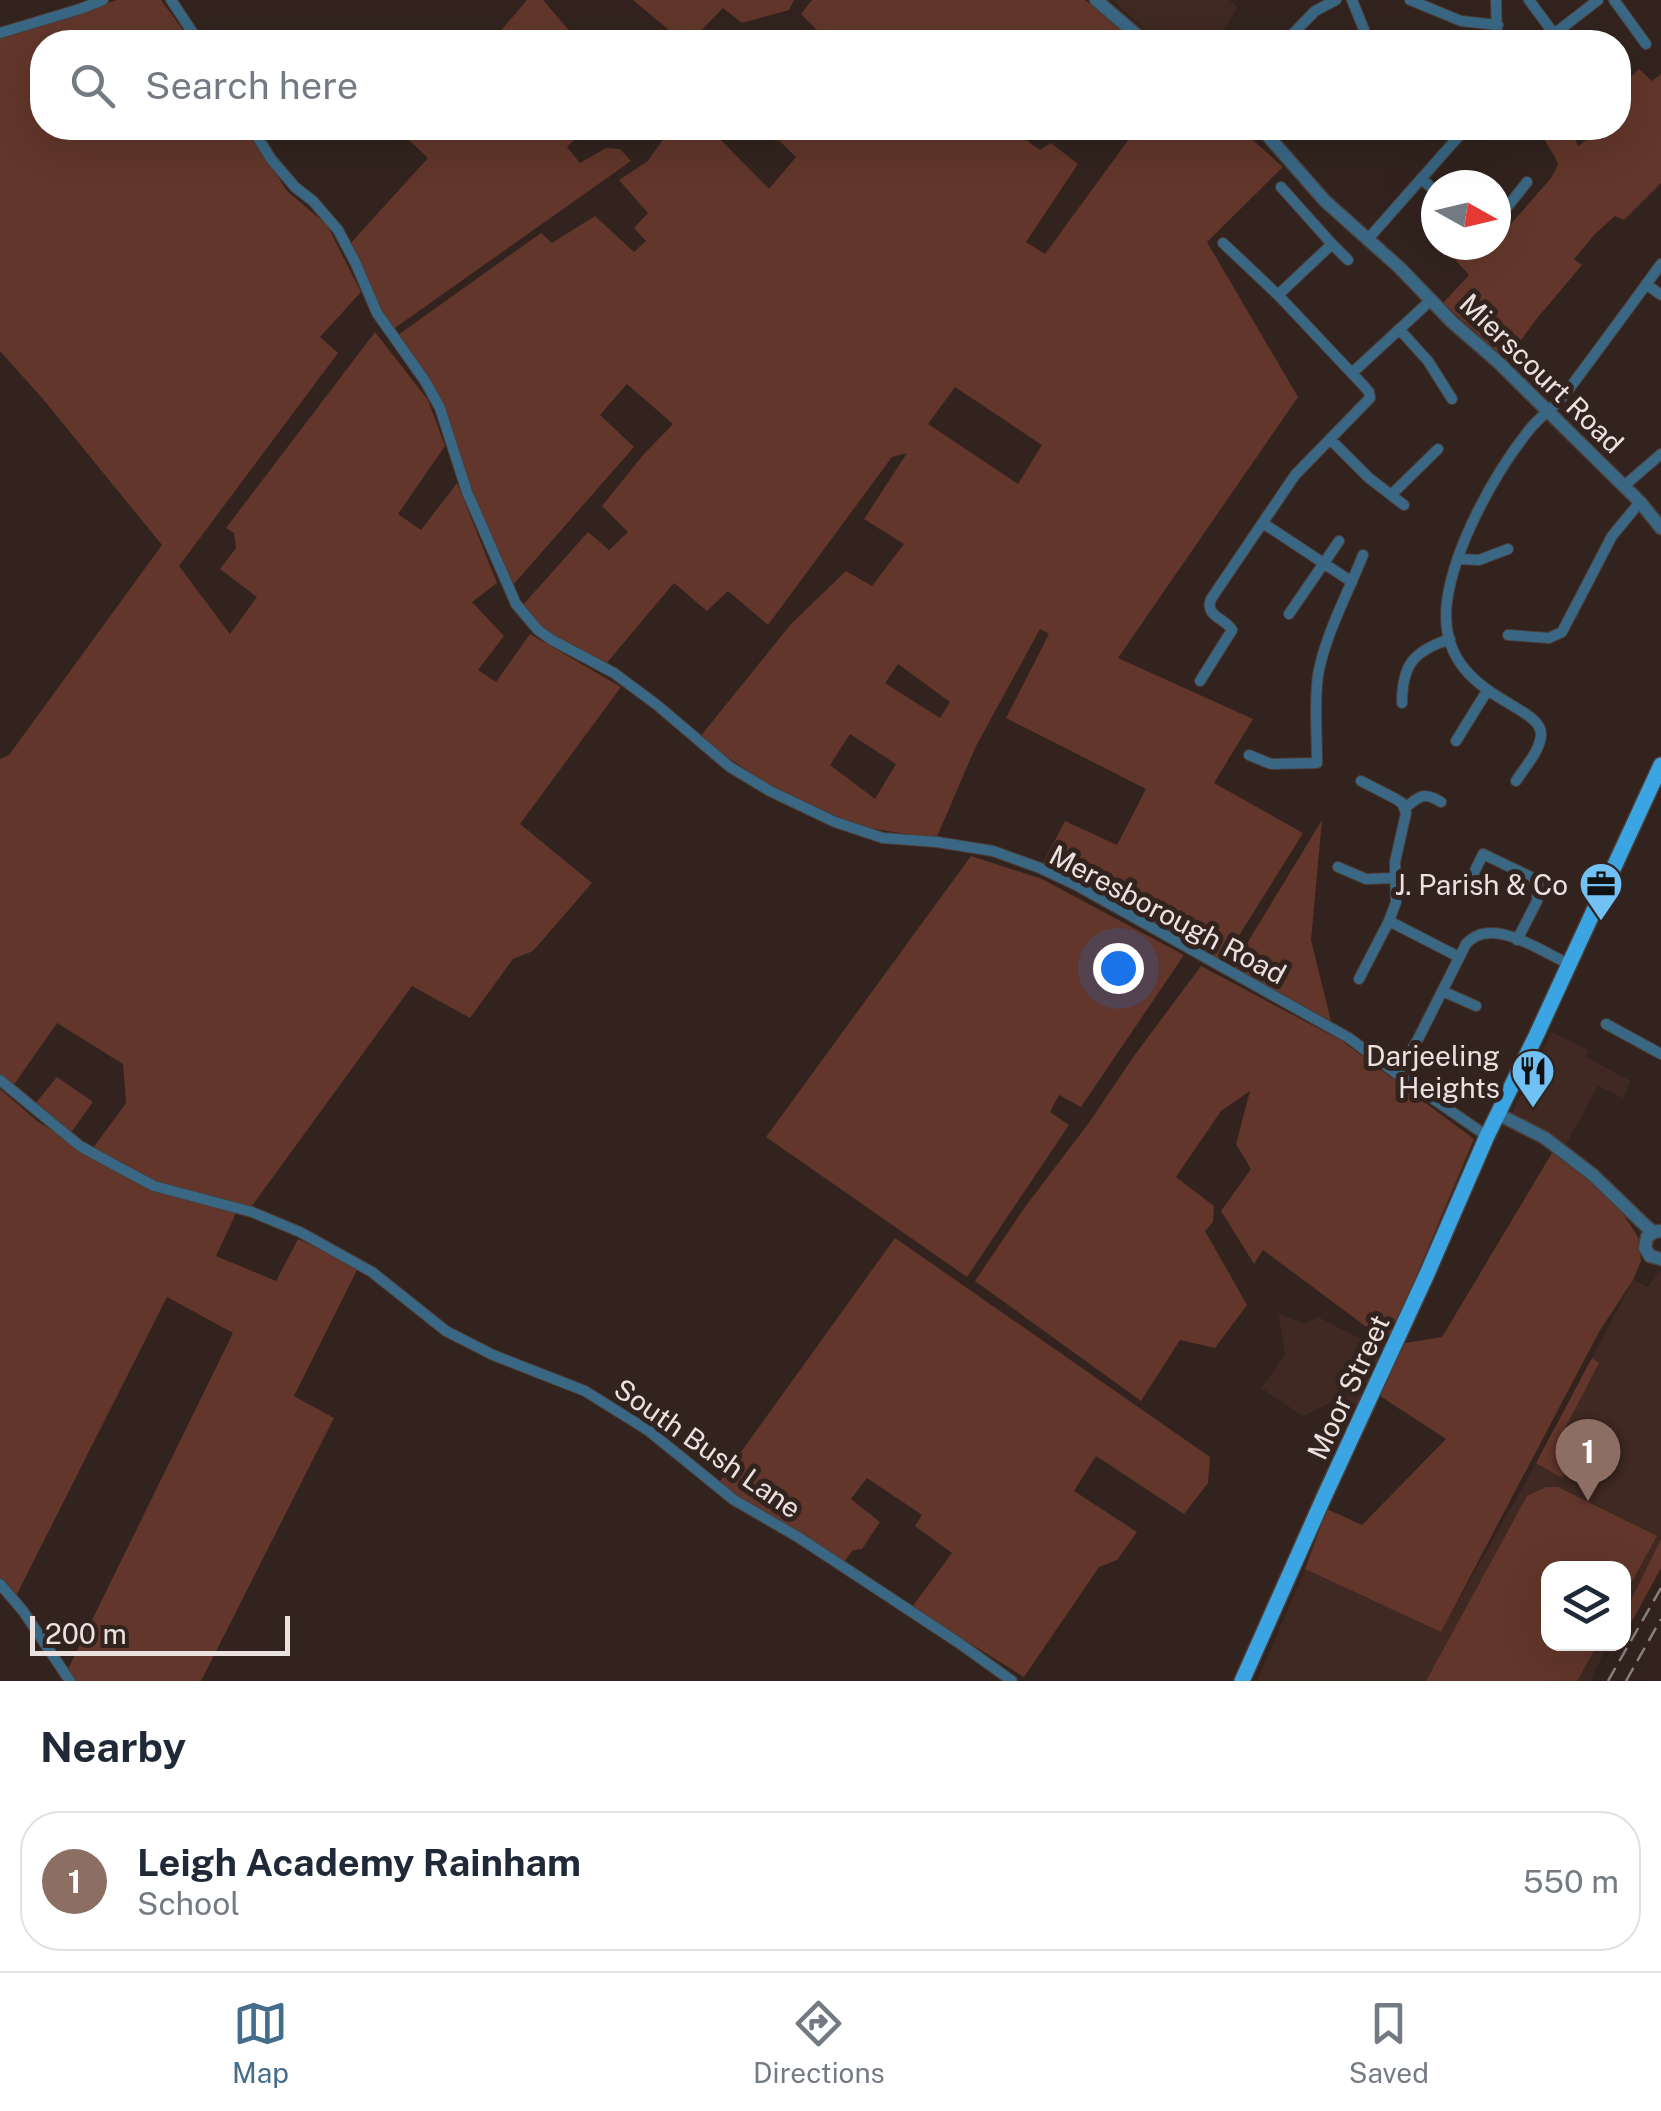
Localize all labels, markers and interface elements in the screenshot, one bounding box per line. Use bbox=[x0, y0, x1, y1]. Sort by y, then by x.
search box bbox=[30, 30, 1631, 140]
icon: search bbox=[65, 58, 120, 113]
text: Search here bbox=[145, 63, 358, 108]
north arrow bbox=[1421, 170, 1511, 260]
street label: Mierscourt Road bbox=[1453, 287, 1631, 459]
street label: Meresborough Road bbox=[1044, 838, 1292, 990]
office icon: J. Parish & Co bbox=[1578, 861, 1624, 922]
place label: J. Parish & Co bbox=[1395, 868, 1568, 901]
your location bbox=[1093, 943, 1144, 994]
place label: Darjeeling Heights bbox=[1366, 1039, 1500, 1104]
restaurant icon: Darjeeling Heights bbox=[1510, 1048, 1556, 1109]
street label: Moor Street bbox=[1300, 1309, 1396, 1465]
street label: South Bush Lane bbox=[608, 1371, 808, 1525]
pin: 1 bbox=[1556, 1418, 1620, 1501]
map controls bbox=[1541, 1561, 1631, 1651]
button: layers bbox=[1541, 1561, 1631, 1651]
scale bar bbox=[30, 1611, 290, 1656]
text: 200 m bbox=[45, 1617, 127, 1650]
text: Nearby bbox=[40, 1722, 186, 1771]
text: Leigh Academy Rainham bbox=[137, 1840, 581, 1885]
text: 1 bbox=[68, 1863, 81, 1900]
text: 550 m bbox=[1523, 1863, 1619, 1900]
text: School bbox=[137, 1885, 240, 1922]
tab: Map bbox=[232, 1996, 289, 2089]
tab: Directions bbox=[753, 1996, 885, 2089]
tab: Saved bbox=[1349, 1996, 1429, 2089]

